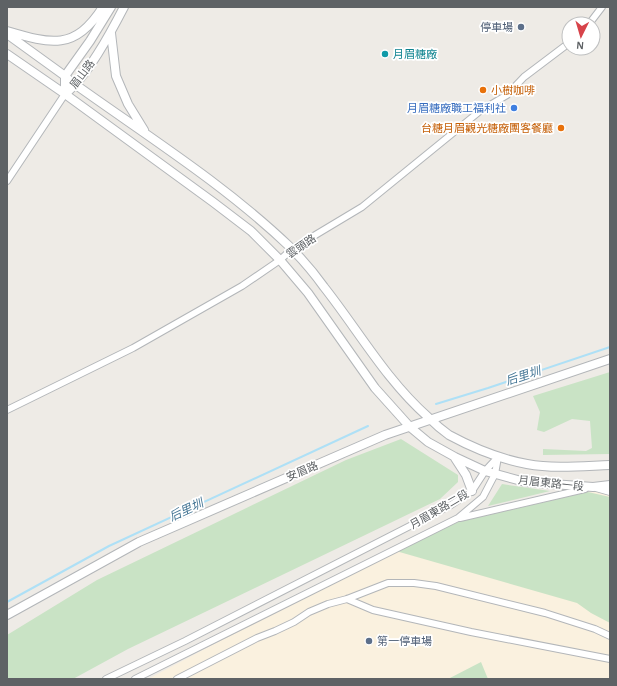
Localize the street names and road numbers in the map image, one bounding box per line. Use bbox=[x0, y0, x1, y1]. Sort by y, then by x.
street label: 眉山路 bbox=[67, 57, 97, 91]
street label: 雲頭路 bbox=[284, 232, 318, 260]
street label: 安眉路 bbox=[284, 459, 320, 483]
street label: 月眉東路一段 bbox=[518, 474, 584, 492]
street label: 月眉東路二段 bbox=[407, 487, 471, 531]

